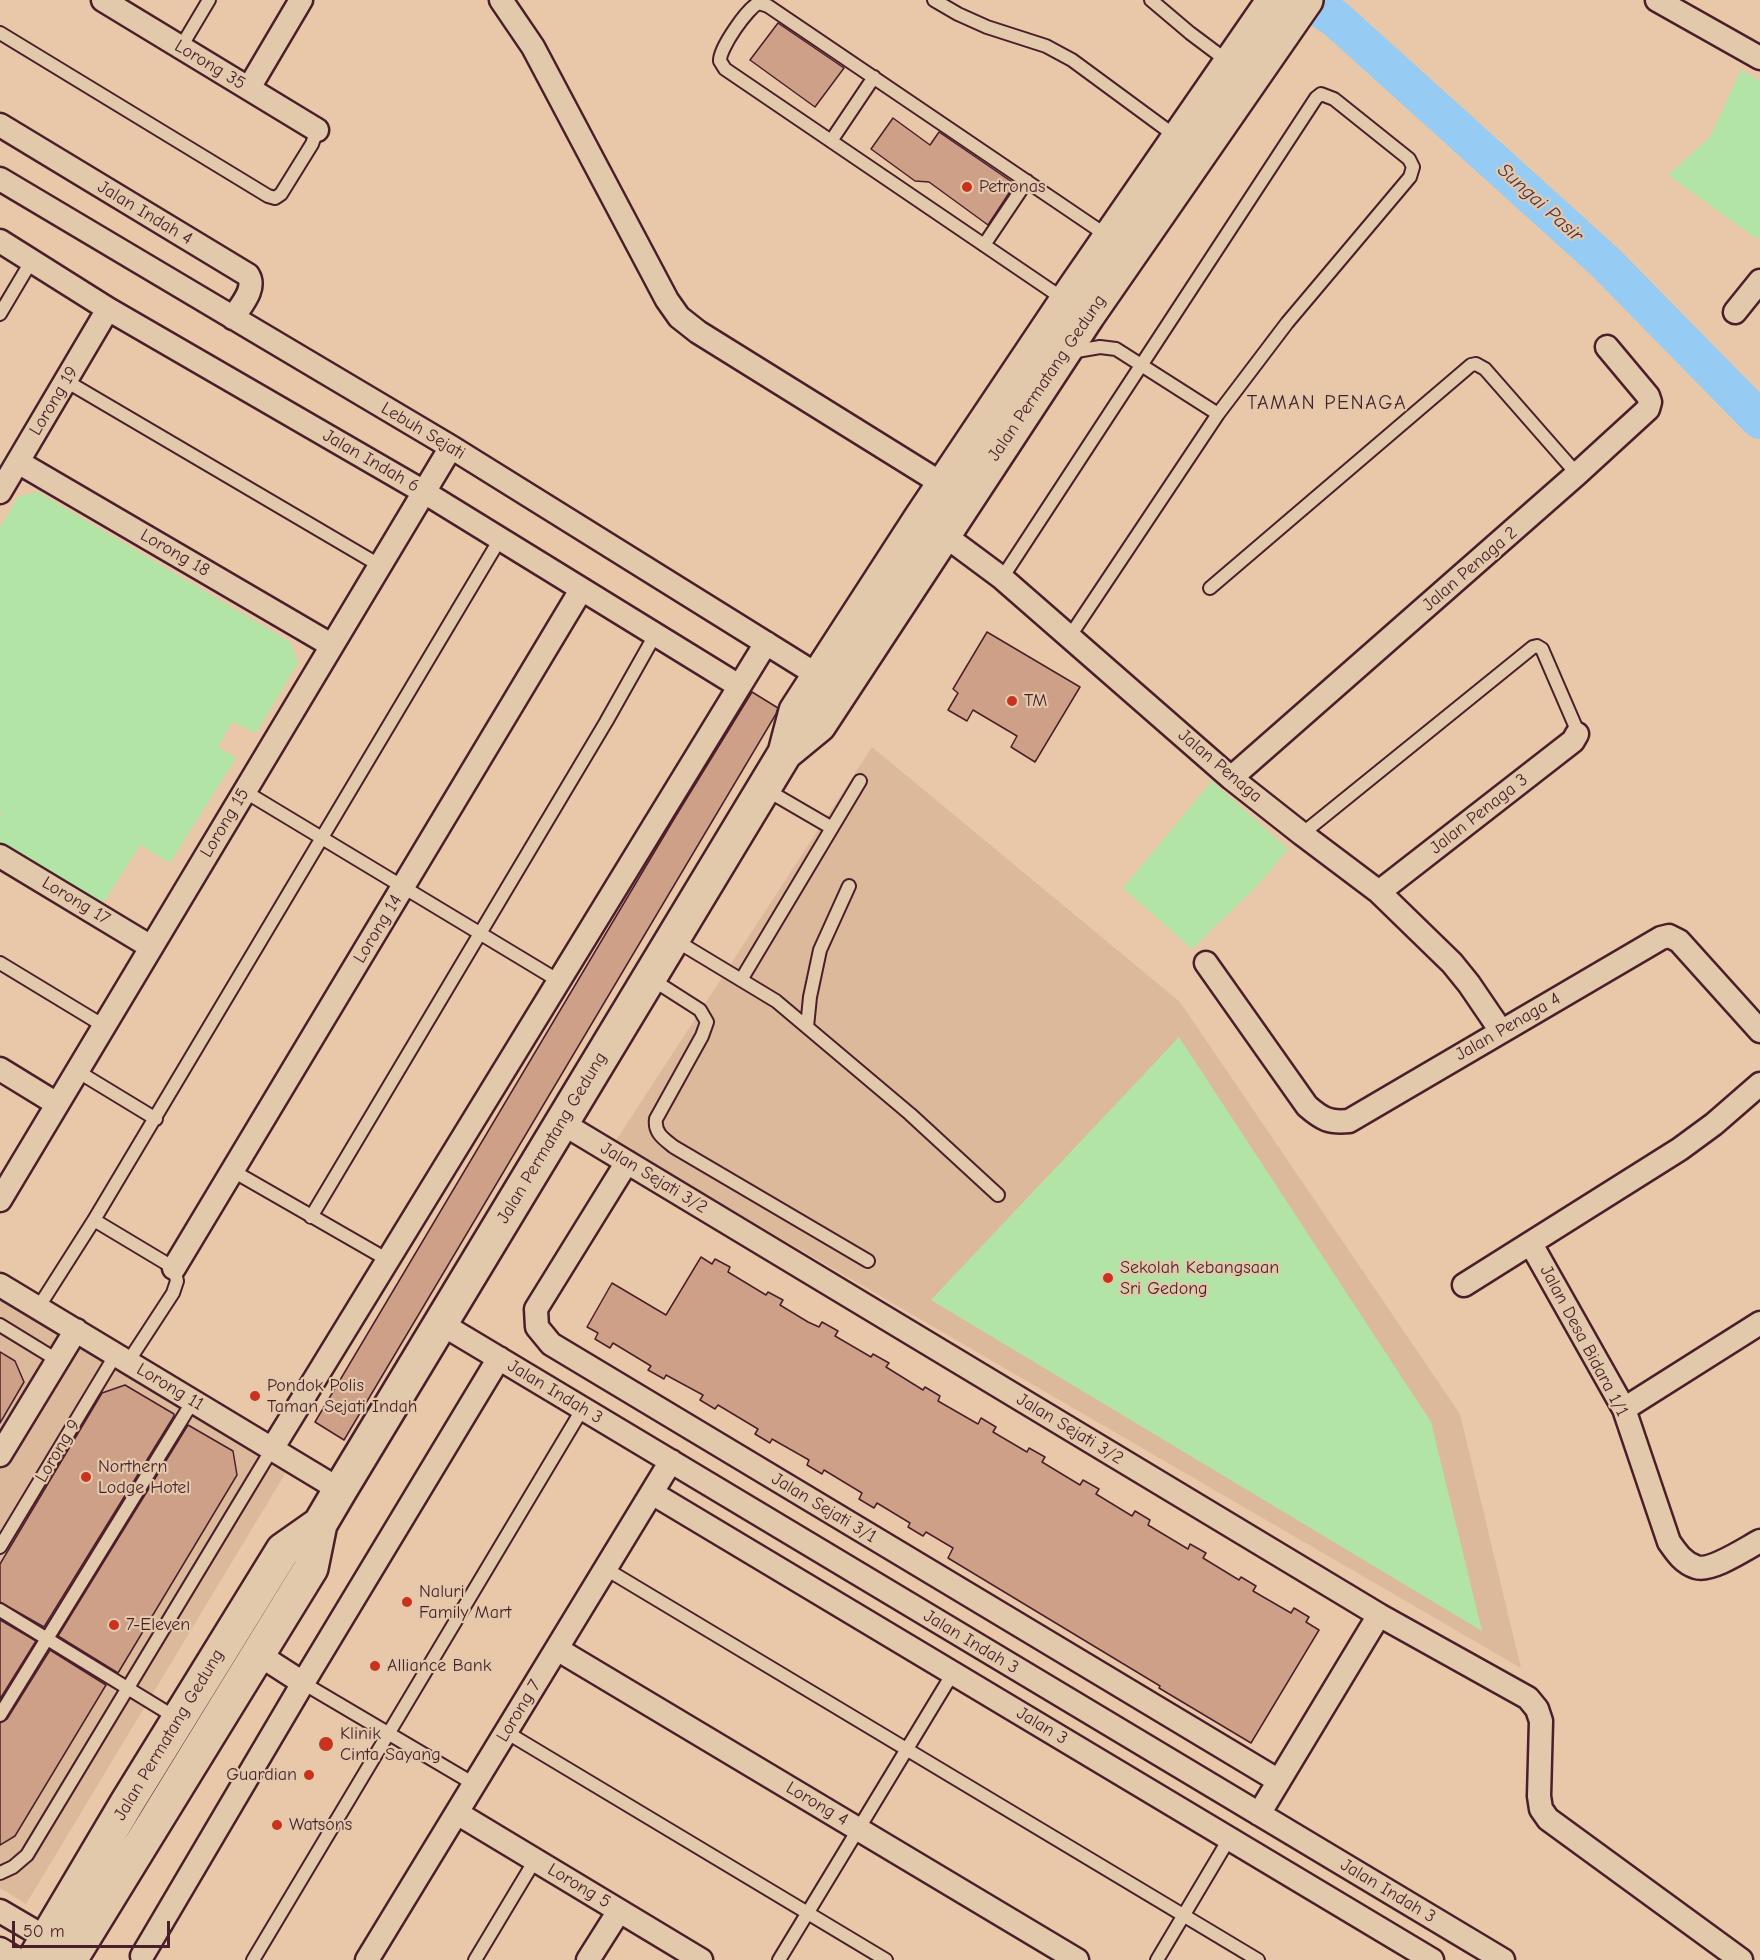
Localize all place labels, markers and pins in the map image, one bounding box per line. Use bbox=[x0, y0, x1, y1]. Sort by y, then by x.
place label: Petronas bbox=[979, 176, 1046, 198]
marker: Petronas bbox=[960, 180, 974, 194]
place label: TM bbox=[1024, 690, 1047, 712]
marker: TM bbox=[1005, 694, 1019, 708]
place label: Sekolah Kebangsaan Sri Gedong bbox=[1120, 1257, 1279, 1300]
marker: Sekolah Kebangsaan Sri Gedong bbox=[1101, 1271, 1115, 1285]
place label: Pondok Polis Taman Sejati Indah bbox=[267, 1375, 417, 1418]
marker: Pondok Polis Taman Sejati Indah bbox=[248, 1389, 262, 1403]
place label: Northern Lodge Hotel bbox=[98, 1456, 190, 1498]
marker: Northern Lodge Hotel bbox=[79, 1470, 93, 1484]
place label: Naluri Family Mart bbox=[419, 1581, 511, 1624]
marker: Naluri Family Mart bbox=[400, 1595, 414, 1609]
place label: 7-Eleven bbox=[126, 1614, 190, 1636]
marker: 7-Eleven bbox=[107, 1618, 121, 1632]
place label: Alliance Bank bbox=[387, 1655, 491, 1677]
marker: Alliance Bank bbox=[368, 1659, 382, 1673]
place label: Klinik Cinta Sayang bbox=[340, 1723, 441, 1766]
marker: Klinik Cinta Sayang bbox=[317, 1735, 335, 1753]
place label: Guardian bbox=[226, 1764, 297, 1786]
marker: Guardian bbox=[302, 1768, 316, 1782]
place label: Watsons bbox=[289, 1814, 352, 1836]
marker: Watsons bbox=[270, 1818, 284, 1832]

